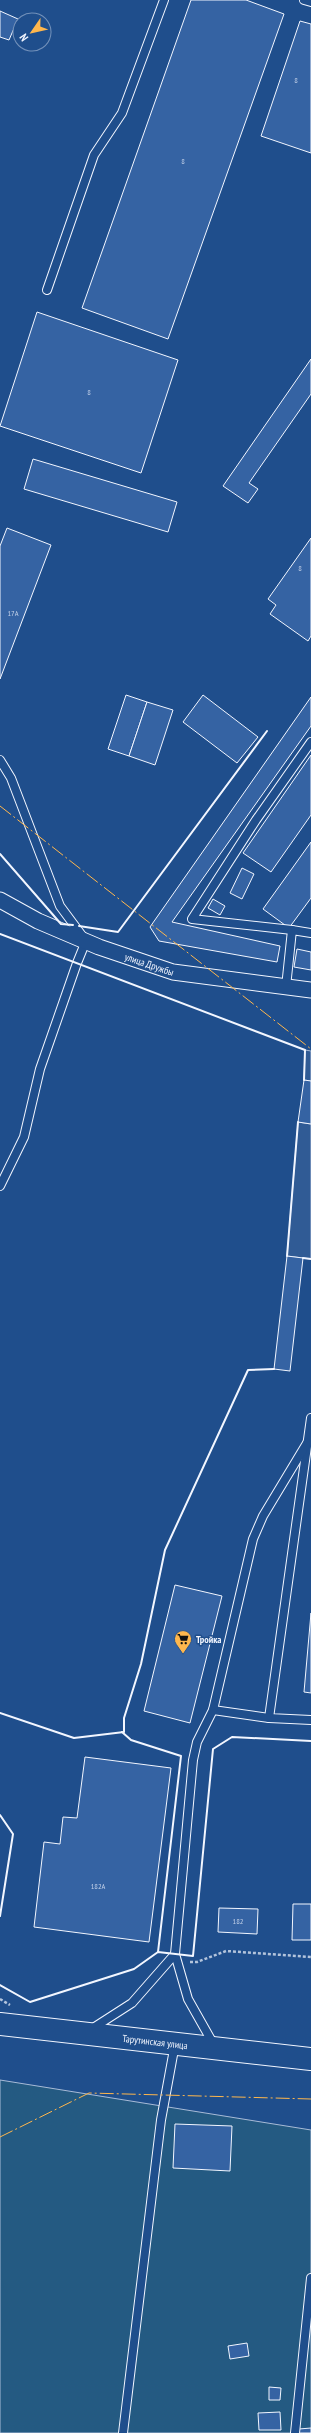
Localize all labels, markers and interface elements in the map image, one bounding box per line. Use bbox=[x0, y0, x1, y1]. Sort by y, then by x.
north arrow bbox=[12, 12, 52, 52]
text: N bbox=[16, 31, 31, 44]
house number: 8 bbox=[294, 75, 298, 85]
house number: 8 bbox=[181, 156, 185, 166]
house number: 8 bbox=[87, 387, 91, 397]
house number: 8 bbox=[298, 563, 302, 573]
house number: 17А bbox=[8, 608, 19, 618]
street label: улица Дружбы bbox=[123, 950, 176, 979]
supermarket icon: Тройка bbox=[173, 1629, 193, 1654]
place label: Тройка bbox=[196, 1633, 221, 1646]
house number: 182А bbox=[91, 1881, 106, 1891]
house number: 182 bbox=[233, 1916, 244, 1926]
street label: Тарутинская улица bbox=[122, 2032, 188, 2052]

